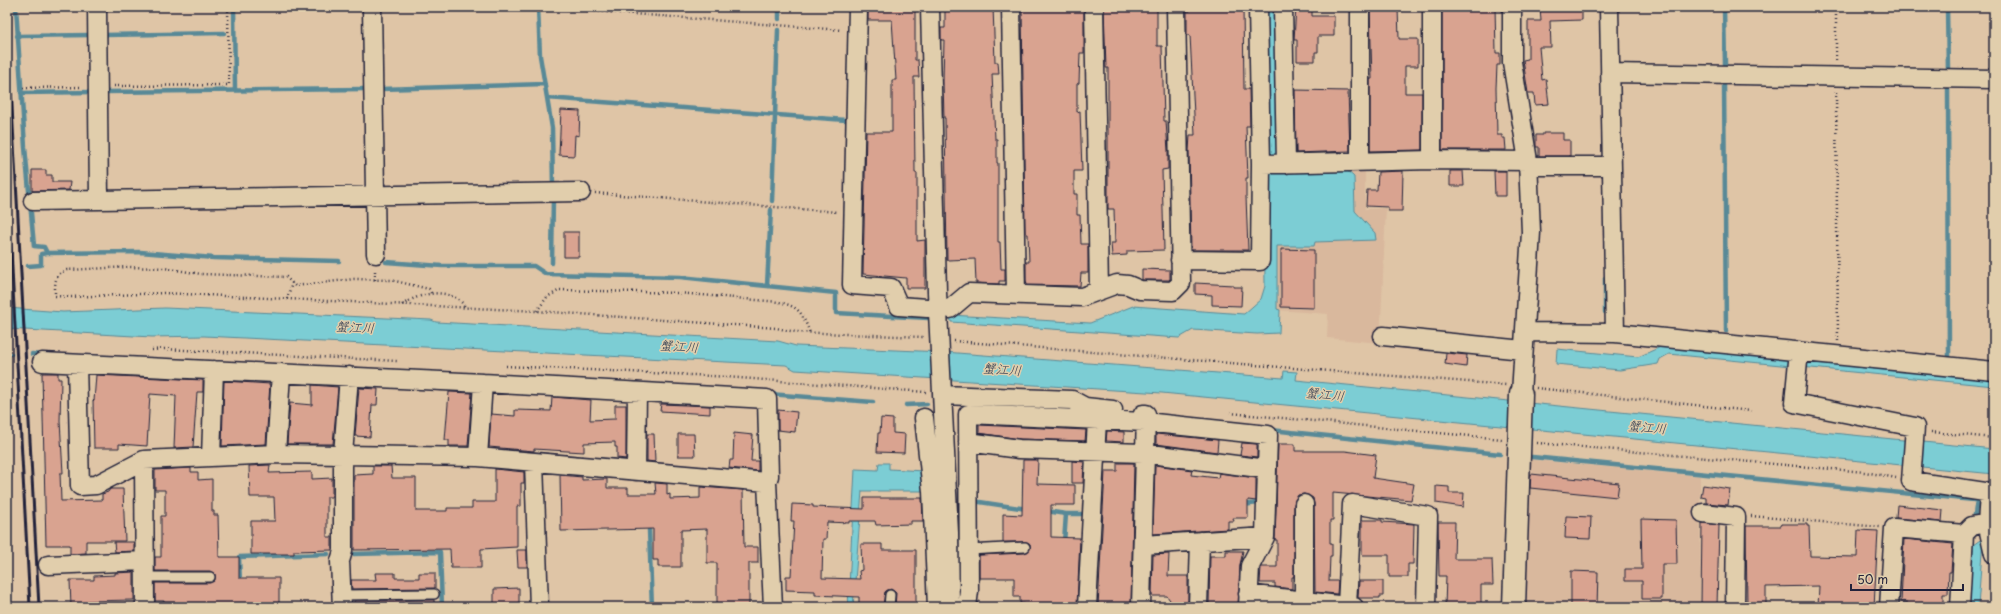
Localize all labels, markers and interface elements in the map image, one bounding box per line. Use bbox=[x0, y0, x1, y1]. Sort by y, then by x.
water label: 蟹江川 bbox=[335, 316, 375, 337]
water label: 蟹江川 bbox=[659, 335, 699, 356]
water label: 蟹江川 bbox=[982, 358, 1022, 379]
water label: 蟹江川 bbox=[1305, 382, 1345, 405]
water label: 蟹江川 bbox=[1627, 415, 1667, 438]
scale bar bbox=[1851, 566, 1963, 592]
text: 50 m bbox=[1857, 570, 1888, 588]

